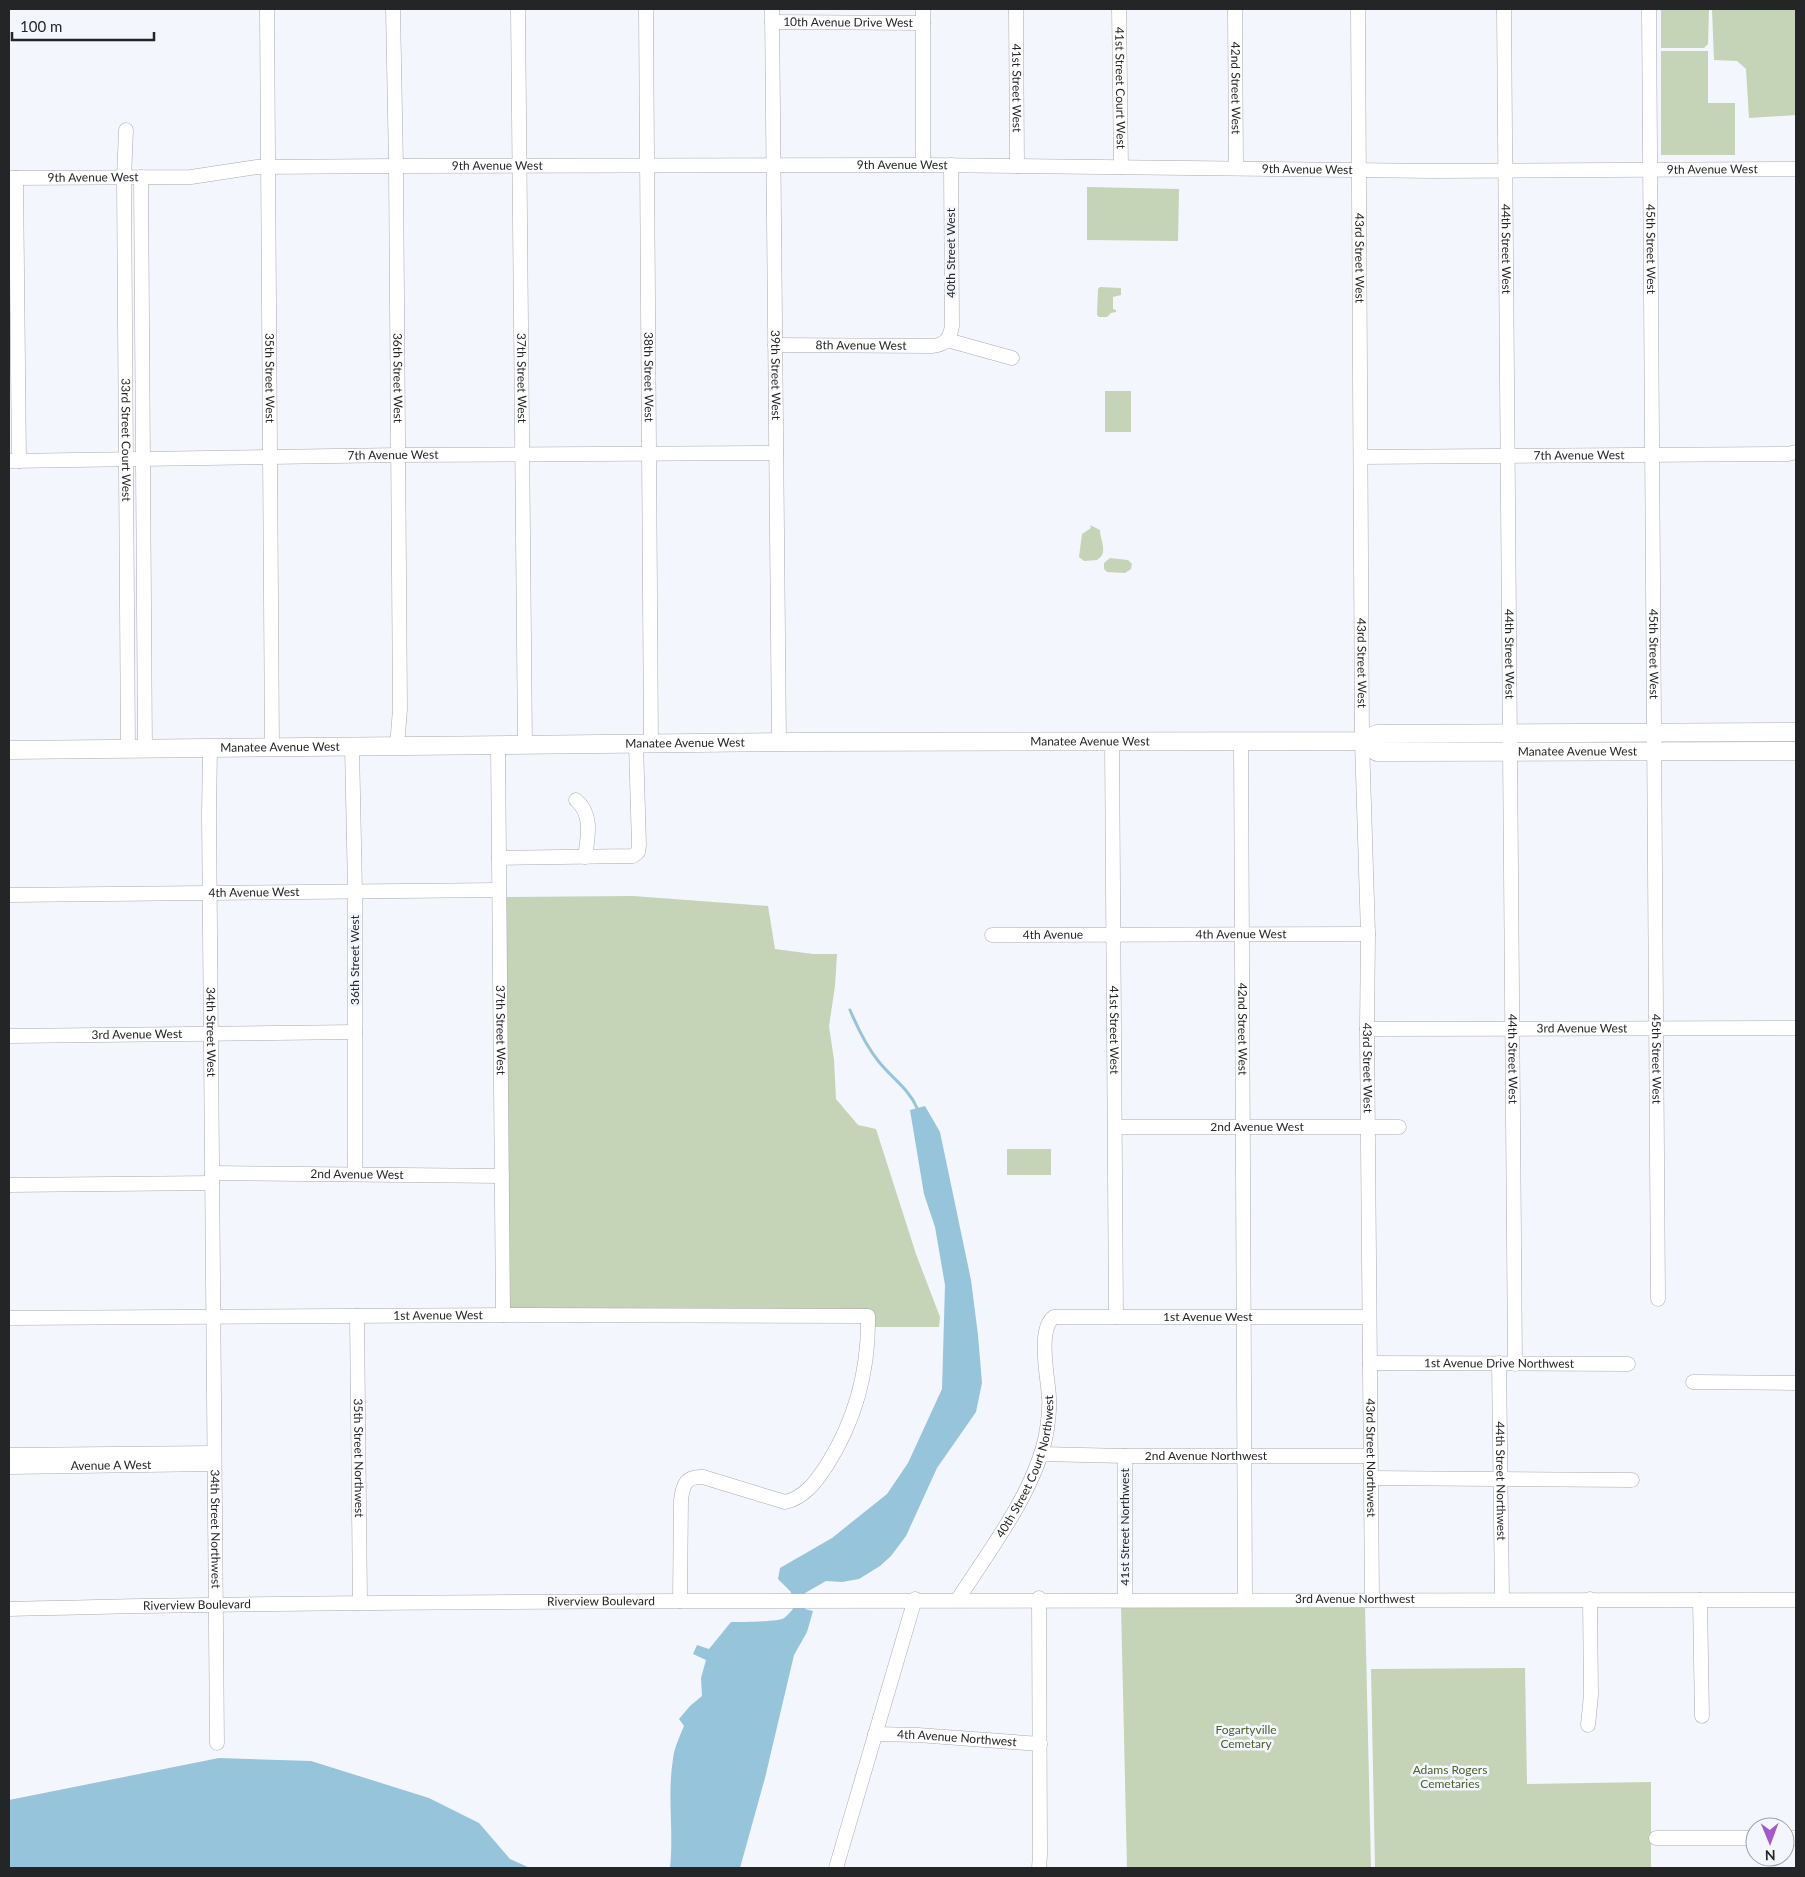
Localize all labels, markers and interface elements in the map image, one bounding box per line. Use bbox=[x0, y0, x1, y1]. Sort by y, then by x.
scale bar bbox=[12, 10, 155, 42]
street label: 10th Avenue Drive West bbox=[783, 14, 914, 30]
text: 100 m bbox=[20, 17, 62, 35]
street label: 41st Street Court West bbox=[1112, 27, 1129, 150]
street label: 42nd Street West bbox=[1228, 42, 1244, 135]
street label: 41st Street West bbox=[1009, 44, 1025, 133]
street label: 9th Avenue West bbox=[857, 157, 949, 172]
street label: 9th Avenue West bbox=[452, 158, 543, 173]
street label: 9th Avenue West bbox=[1262, 161, 1353, 177]
street label: 9th Avenue West bbox=[1667, 161, 1758, 177]
street label: 9th Avenue West bbox=[47, 169, 139, 185]
street label: 44th Street West bbox=[1499, 204, 1514, 295]
street label: 45th Street West bbox=[1643, 204, 1659, 295]
street label: 40th Street West bbox=[943, 207, 958, 298]
street label: 43rd Street West bbox=[1352, 213, 1368, 304]
street label: 39th Street West bbox=[768, 330, 784, 421]
street label: 38th Street West bbox=[641, 332, 657, 423]
street label: 35th Street West bbox=[262, 333, 278, 424]
street label: 36th Street West bbox=[390, 333, 406, 424]
street label: 37th Street West bbox=[514, 333, 530, 424]
street label: 8th Avenue West bbox=[815, 337, 907, 353]
street label: 33rd Street Court West bbox=[118, 378, 134, 502]
street label: 7th Avenue West bbox=[347, 447, 439, 463]
street label: 7th Avenue West bbox=[1533, 447, 1625, 463]
street label: 44th Street West bbox=[1502, 609, 1518, 700]
street label: 45th Street West bbox=[1646, 609, 1662, 700]
street label: 43rd Street West bbox=[1354, 618, 1370, 709]
street label: Manatee Avenue West bbox=[1030, 733, 1150, 749]
street label: Manatee Avenue West bbox=[625, 735, 745, 751]
street label: Manatee Avenue West bbox=[220, 739, 340, 755]
street label: Manatee Avenue West bbox=[1518, 743, 1638, 759]
street label: 4th Avenue West bbox=[208, 884, 300, 900]
street label: 36th Street West bbox=[347, 914, 362, 1005]
street label: 4th Avenue West bbox=[1195, 926, 1287, 941]
street label: 4th Avenue bbox=[1023, 927, 1083, 942]
street label: 42nd Street West bbox=[1235, 983, 1251, 1076]
street label: 37th Street West bbox=[493, 985, 509, 1076]
street label: 41st Street West bbox=[1107, 986, 1122, 1075]
street label: 34th Street West bbox=[203, 987, 219, 1078]
street label: 44th Street West bbox=[1505, 1014, 1521, 1105]
street label: 45th Street West bbox=[1649, 1014, 1665, 1105]
street label: 3rd Avenue West bbox=[1537, 1020, 1628, 1036]
street label: 43rd Street West bbox=[1360, 1023, 1376, 1114]
street label: 3rd Avenue West bbox=[91, 1026, 183, 1042]
street label: 2nd Avenue West bbox=[1210, 1119, 1304, 1134]
street label: 2nd Avenue West bbox=[310, 1166, 404, 1182]
street label: 1st Avenue West bbox=[393, 1307, 483, 1323]
street label: 1st Avenue West bbox=[1163, 1309, 1253, 1324]
street label: 1st Avenue Drive Northwest bbox=[1424, 1355, 1575, 1371]
street label: 40th Street Court Northwest bbox=[992, 1394, 1056, 1540]
street label: 35th Street Northwest bbox=[351, 1398, 367, 1518]
street label: 43rd Street Northwest bbox=[1363, 1398, 1379, 1518]
street label: 44th Street Northwest bbox=[1493, 1421, 1509, 1541]
street label: 2nd Avenue Northwest bbox=[1145, 1448, 1268, 1463]
street label: Avenue A West bbox=[71, 1457, 152, 1473]
street label: 41st Street Northwest bbox=[1117, 1468, 1132, 1586]
street label: 34th Street Northwest bbox=[208, 1469, 224, 1589]
street label: 3rd Avenue Northwest bbox=[1295, 1591, 1416, 1606]
street label: Riverview Boulevard bbox=[547, 1593, 655, 1609]
street label: Riverview Boulevard bbox=[143, 1596, 251, 1613]
park label: Fogartyville Cemetary bbox=[1215, 1722, 1277, 1751]
street label: 4th Avenue Northwest bbox=[897, 1727, 1018, 1749]
park label: Adams Rogers Cemetaries bbox=[1413, 1762, 1487, 1791]
north arrow bbox=[1745, 1817, 1795, 1867]
text: N bbox=[1765, 1847, 1776, 1864]

